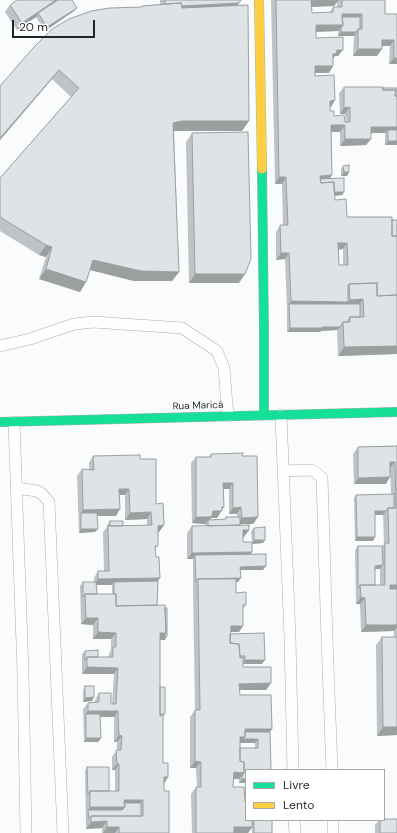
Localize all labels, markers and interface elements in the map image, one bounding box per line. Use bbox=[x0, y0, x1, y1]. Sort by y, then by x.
scale bar bbox=[14, 12, 97, 38]
text: 20 m bbox=[19, 19, 48, 35]
street label: Rua Maricá bbox=[172, 399, 224, 413]
legend bbox=[245, 769, 385, 821]
text: Livre bbox=[283, 777, 310, 793]
text: Lento bbox=[283, 797, 314, 813]

